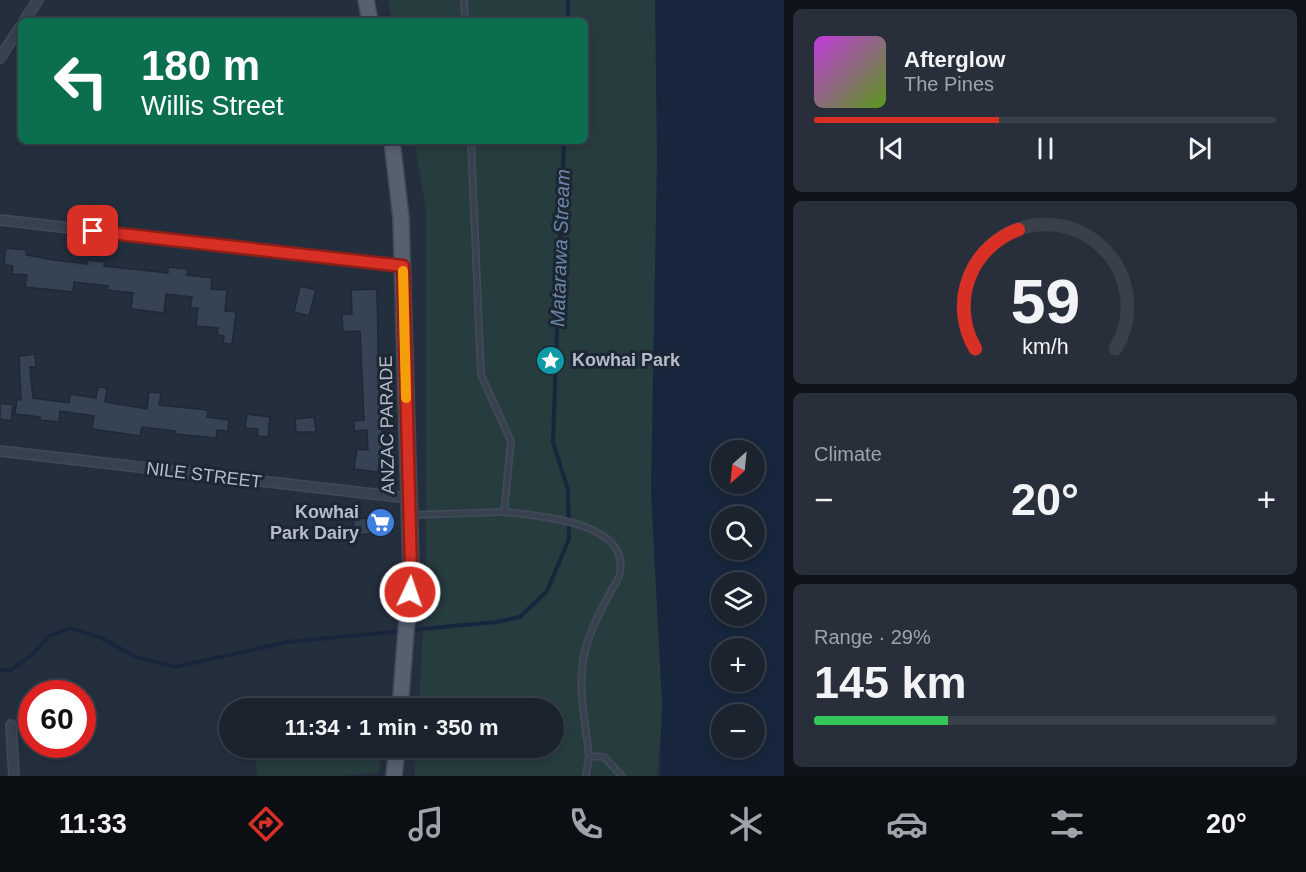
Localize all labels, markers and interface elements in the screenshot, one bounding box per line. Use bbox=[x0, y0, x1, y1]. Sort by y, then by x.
icon: left bbox=[42, 42, 120, 120]
text: 180 m bbox=[141, 42, 260, 89]
text: Afterglow bbox=[904, 47, 1005, 72]
text: The Pines bbox=[904, 73, 994, 95]
text: Willis Street bbox=[141, 91, 284, 121]
icon: previous bbox=[875, 132, 908, 165]
icon: pause bbox=[1029, 132, 1062, 165]
icon: next bbox=[1183, 132, 1216, 165]
water label: Matarawa Stream bbox=[546, 169, 574, 327]
pin bbox=[67, 205, 118, 256]
icon: arrive bbox=[76, 214, 109, 247]
text: 59 bbox=[1010, 267, 1080, 336]
text: km/h bbox=[1022, 336, 1068, 360]
place icon: Kowhai Park bbox=[535, 344, 567, 376]
place label: Kowhai Park bbox=[572, 350, 681, 370]
street label: ANZAC PARADE bbox=[376, 355, 398, 495]
north arrow bbox=[711, 440, 765, 494]
map controls bbox=[711, 440, 765, 758]
text: Climate bbox=[814, 443, 882, 465]
street label: NILE STREET bbox=[145, 458, 263, 492]
text: 20° bbox=[1011, 474, 1079, 525]
text: − bbox=[814, 481, 833, 518]
text: + bbox=[1257, 481, 1276, 518]
place label: Kowhai Park Dairy bbox=[270, 502, 359, 543]
supermarket icon: Kowhai Park Dairy bbox=[364, 506, 396, 538]
button: search bbox=[711, 506, 765, 560]
position arrow bbox=[378, 560, 442, 624]
button: layers bbox=[711, 572, 765, 626]
text: Range · 29% bbox=[814, 626, 931, 648]
button: + bbox=[711, 638, 765, 692]
text: 145 km bbox=[814, 657, 967, 708]
speed limit sign: 60 bbox=[18, 680, 96, 758]
button: − bbox=[711, 704, 765, 758]
text: 11:34 · 1 min · 350 m bbox=[285, 715, 499, 740]
icon: directions bbox=[245, 803, 287, 845]
icon: music bbox=[405, 803, 447, 845]
icon: phone bbox=[565, 803, 607, 845]
icon: climate bbox=[725, 803, 767, 845]
icon: car bbox=[886, 803, 928, 845]
icon: filters bbox=[1046, 803, 1088, 845]
text: 11:33 bbox=[59, 809, 127, 839]
text: 20° bbox=[1206, 809, 1247, 839]

